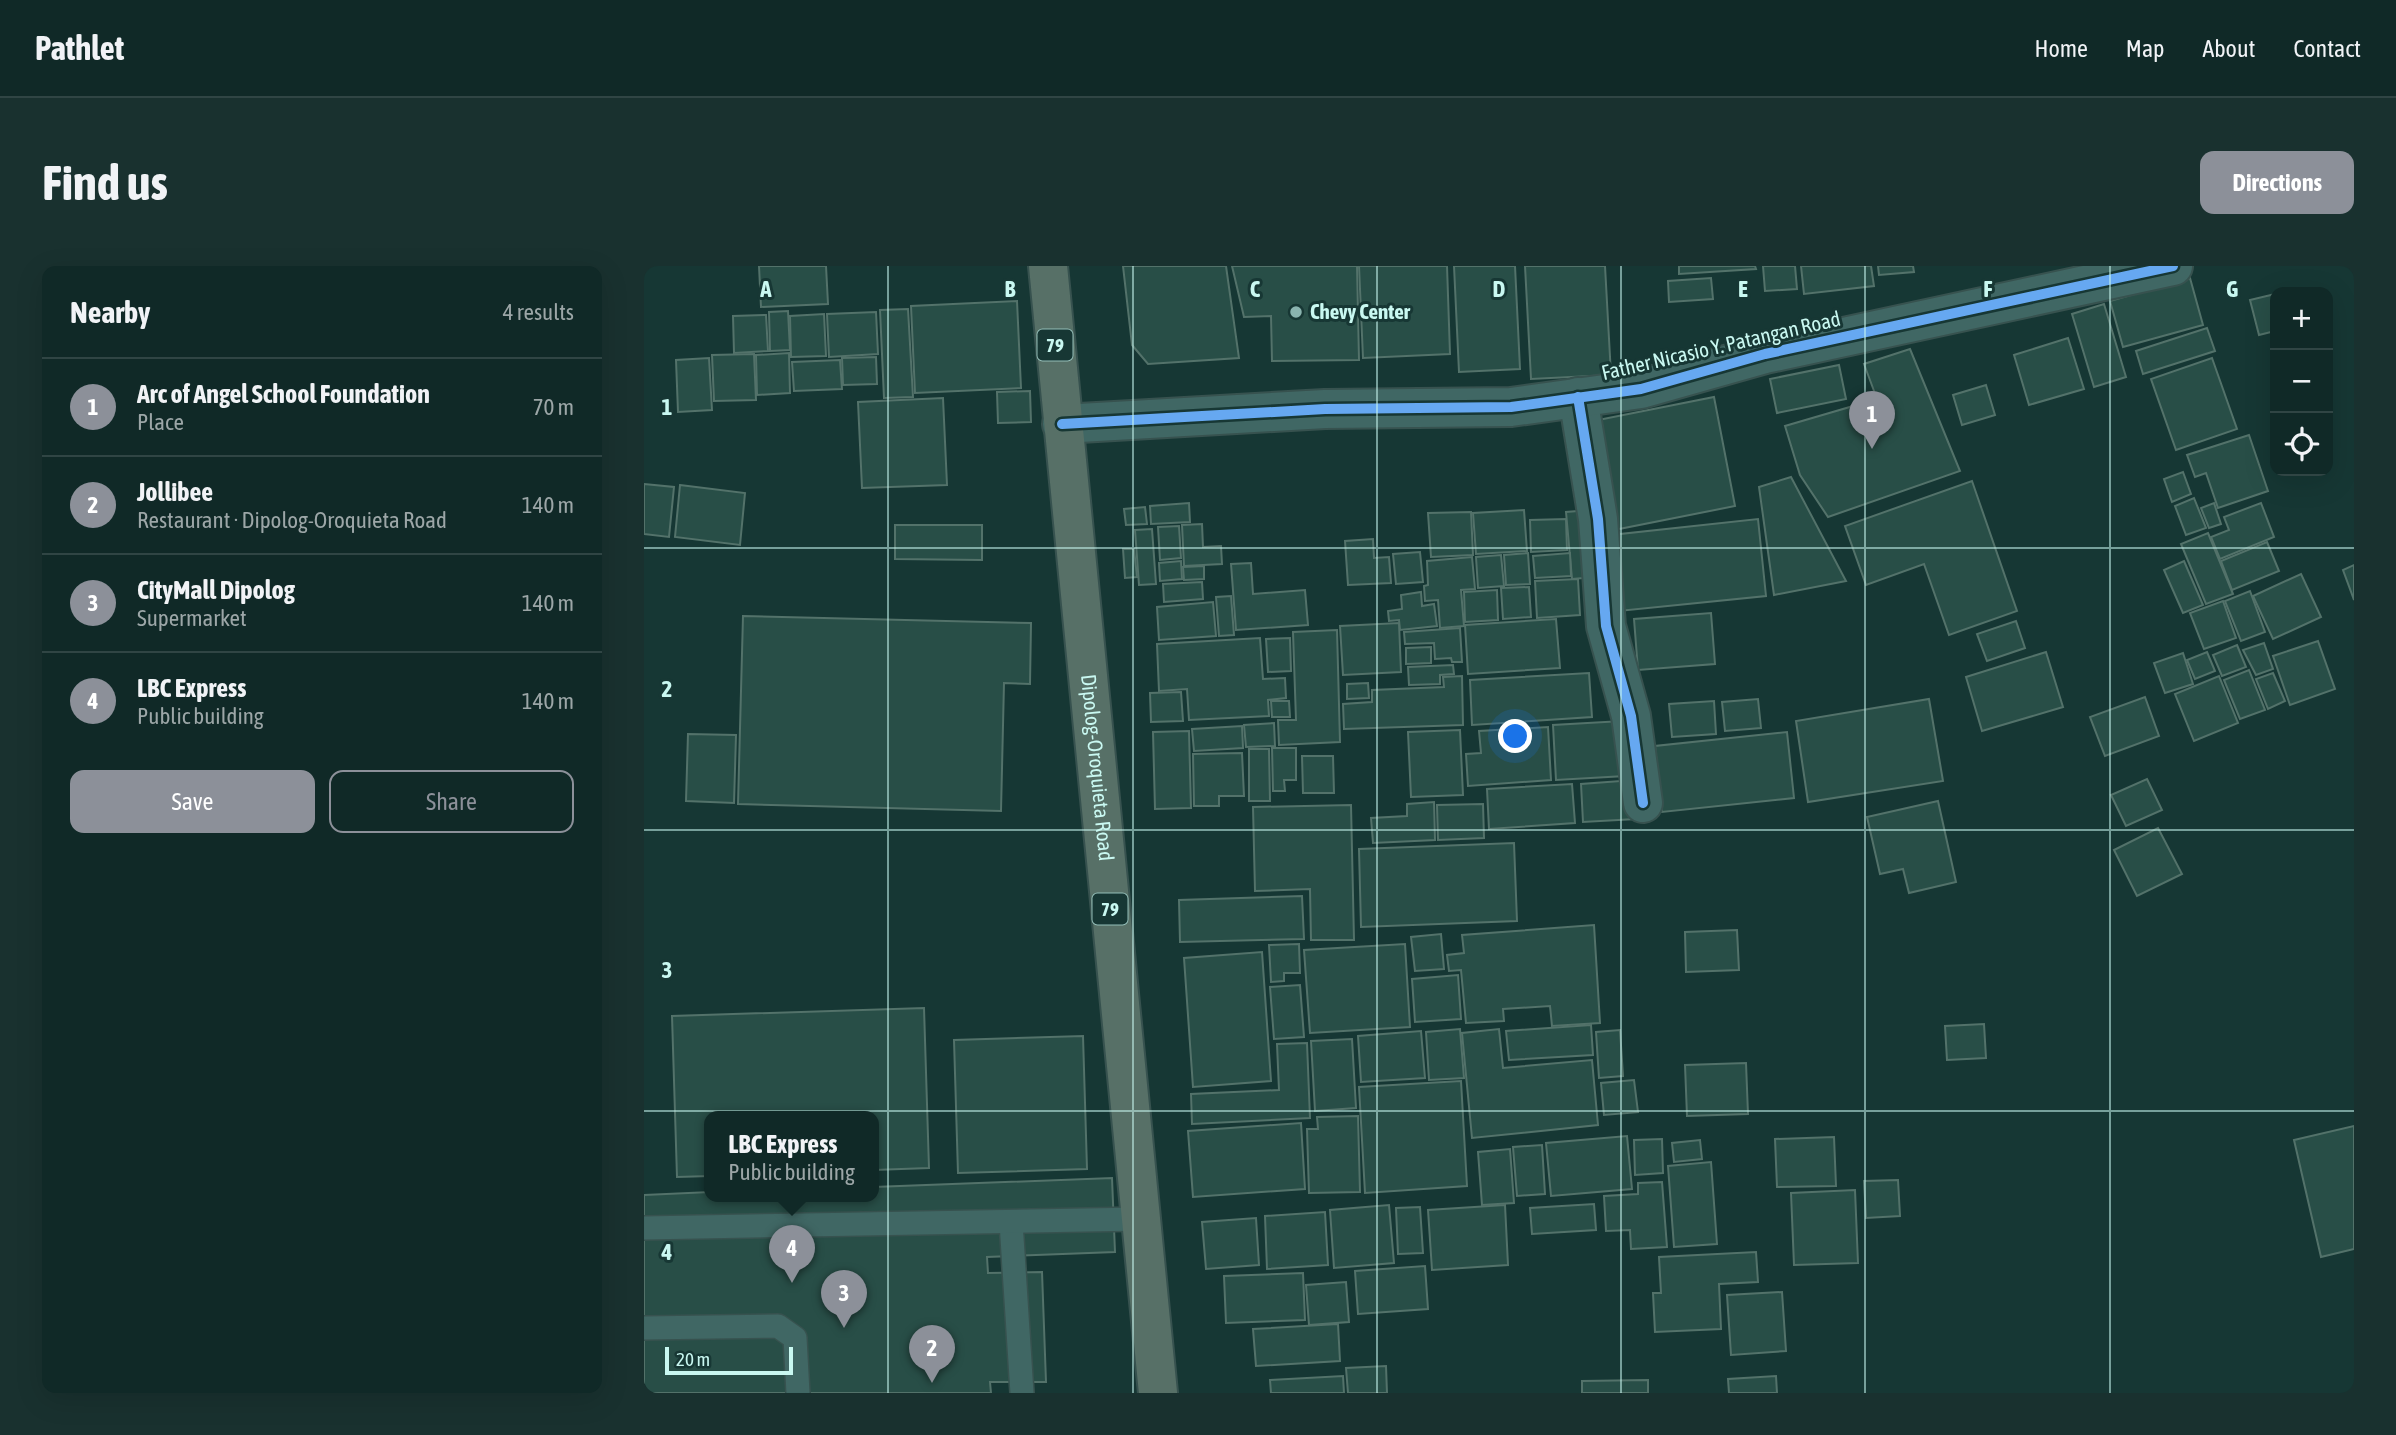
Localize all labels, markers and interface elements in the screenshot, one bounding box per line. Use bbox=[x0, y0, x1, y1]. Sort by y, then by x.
text: Pathlet bbox=[35, 29, 124, 67]
text: Home bbox=[2034, 35, 2088, 62]
text: Map bbox=[2126, 35, 2164, 62]
text: About bbox=[2202, 35, 2255, 62]
text: Contact bbox=[2293, 35, 2361, 62]
button: Directions bbox=[2200, 151, 2354, 214]
text: Find us bbox=[42, 154, 168, 210]
text: A bbox=[759, 276, 772, 302]
text: B bbox=[1005, 276, 1016, 302]
text: C bbox=[1250, 276, 1261, 302]
text: D bbox=[1493, 276, 1506, 302]
text: E bbox=[1738, 276, 1748, 302]
text: F bbox=[1983, 276, 1993, 302]
text: G bbox=[2226, 276, 2238, 302]
map controls bbox=[2270, 287, 2333, 476]
button: + bbox=[2270, 287, 2333, 350]
text: Nearby bbox=[70, 295, 150, 329]
text: 4 results bbox=[503, 299, 574, 325]
place label: Chevy Center bbox=[1310, 299, 1411, 323]
marker: Chevy Center bbox=[1288, 304, 1304, 320]
street label: Father Nicasio Y. Patangan Road bbox=[1599, 306, 1843, 384]
road number: 79 bbox=[1038, 330, 1072, 360]
button: − bbox=[2270, 350, 2333, 413]
text: Arc of Angel School Foundation bbox=[137, 379, 430, 409]
pin: 1 bbox=[1849, 391, 1895, 449]
text: 1 bbox=[88, 394, 98, 420]
text: 70 m bbox=[533, 394, 574, 420]
text: 1 bbox=[662, 394, 673, 420]
text: Place bbox=[137, 409, 184, 435]
button: locate bbox=[2270, 413, 2333, 476]
text: Jollibee bbox=[137, 477, 213, 507]
text: 2 bbox=[88, 492, 98, 518]
text: 140 m bbox=[522, 492, 574, 518]
text: Restaurant · Dipolog-Oroquieta Road bbox=[137, 507, 447, 533]
text: CityMall Dipolog bbox=[137, 575, 295, 605]
text: 3 bbox=[88, 590, 98, 616]
text: 140 m bbox=[522, 590, 574, 616]
text: Supermarket bbox=[137, 605, 247, 631]
text: LBC Express bbox=[137, 673, 246, 703]
street label: Dipolog-Oroquieta Road bbox=[1077, 673, 1119, 862]
text: 2 bbox=[662, 676, 672, 702]
text: 4 bbox=[88, 688, 98, 714]
text: 140 m bbox=[522, 688, 574, 714]
text: Public building bbox=[137, 703, 264, 729]
your location bbox=[1498, 719, 1532, 753]
button: Save bbox=[70, 770, 315, 833]
button: Share bbox=[329, 770, 574, 833]
road number: 79 bbox=[1092, 894, 1128, 924]
text: 3 bbox=[662, 957, 672, 983]
popup bbox=[704, 1111, 879, 1202]
text: LBC Express bbox=[728, 1129, 838, 1159]
text: Public building bbox=[728, 1159, 855, 1185]
pin: 4 bbox=[769, 1225, 815, 1283]
text: 4 bbox=[661, 1239, 673, 1265]
pin: 3 bbox=[821, 1270, 867, 1328]
pin: 2 bbox=[909, 1325, 955, 1383]
scale bar bbox=[665, 1344, 793, 1376]
text: 20 m bbox=[676, 1348, 710, 1370]

